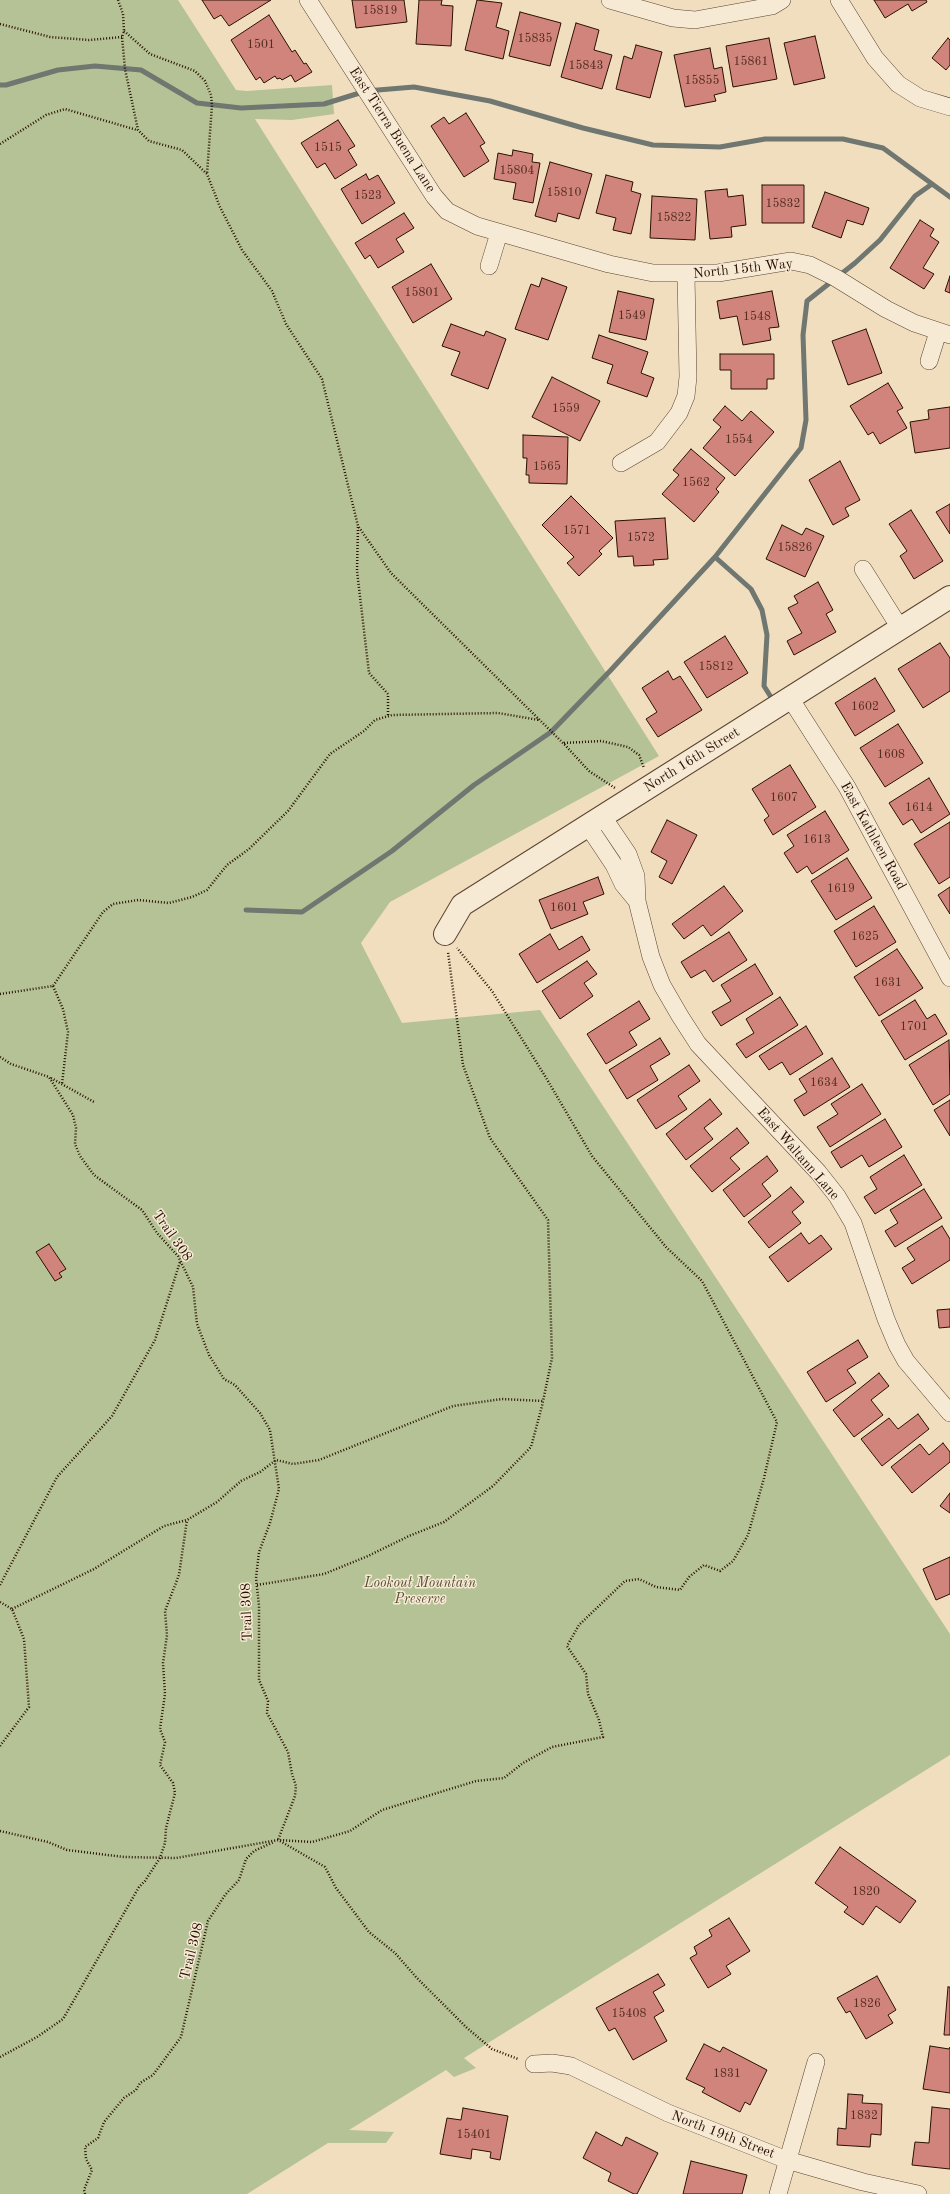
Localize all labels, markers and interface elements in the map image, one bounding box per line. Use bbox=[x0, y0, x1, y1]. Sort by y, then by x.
house number: 15819 bbox=[363, 4, 397, 18]
house number: 15835 bbox=[518, 32, 552, 46]
house number: 1501 bbox=[247, 38, 275, 52]
house number: 15861 bbox=[734, 55, 768, 69]
house number: 15843 bbox=[569, 59, 603, 73]
street label: East Tierra Buena Lane bbox=[345, 64, 439, 196]
house number: 15855 bbox=[685, 74, 719, 88]
house number: 1515 bbox=[314, 141, 342, 155]
house number: 15804 bbox=[500, 164, 534, 178]
house number: 15810 bbox=[547, 186, 581, 200]
house number: 1523 bbox=[354, 189, 382, 203]
house number: 15832 bbox=[766, 197, 800, 211]
house number: 15822 bbox=[657, 211, 691, 225]
street label: North 15th Way bbox=[692, 255, 794, 283]
house number: 15801 bbox=[405, 286, 439, 300]
house number: 1549 bbox=[618, 309, 646, 323]
house number: 1548 bbox=[743, 310, 771, 324]
house number: 1559 bbox=[552, 402, 580, 416]
house number: 1554 bbox=[725, 433, 753, 447]
house number: 1565 bbox=[533, 460, 561, 474]
house number: 1562 bbox=[682, 476, 710, 490]
house number: 1571 bbox=[563, 524, 591, 538]
house number: 1572 bbox=[627, 531, 655, 545]
house number: 15826 bbox=[778, 541, 812, 555]
house number: 15812 bbox=[699, 660, 733, 674]
house number: 1602 bbox=[851, 700, 879, 714]
street label: North 16th Street bbox=[641, 724, 743, 796]
house number: 1608 bbox=[877, 748, 905, 762]
street label: East Kathleen Road bbox=[836, 779, 910, 893]
house number: 1607 bbox=[770, 791, 798, 805]
house number: 1614 bbox=[905, 801, 933, 815]
house number: 1613 bbox=[803, 833, 831, 847]
house number: 1619 bbox=[827, 882, 855, 896]
house number: 1601 bbox=[550, 901, 578, 915]
house number: 1625 bbox=[851, 930, 879, 944]
house number: 1631 bbox=[874, 976, 902, 990]
house number: 1701 bbox=[900, 1020, 928, 1034]
house number: 1634 bbox=[810, 1076, 838, 1090]
street label: East Waltann Lane bbox=[753, 1104, 843, 1204]
street label: Trail 308 bbox=[148, 1207, 196, 1265]
park label: Lookout Mountain Preserve bbox=[364, 1575, 476, 1608]
street label: Trail 308 bbox=[238, 1582, 256, 1642]
house number: 1820 bbox=[852, 1885, 880, 1899]
street label: Trail 308 bbox=[177, 1921, 207, 1981]
house number: 1826 bbox=[853, 1997, 881, 2011]
house number: 15408 bbox=[612, 2007, 646, 2021]
house number: 1831 bbox=[713, 2067, 741, 2081]
street label: North 19th Street bbox=[669, 2108, 777, 2162]
house number: 1832 bbox=[850, 2109, 878, 2123]
house number: 15401 bbox=[457, 2128, 491, 2142]

